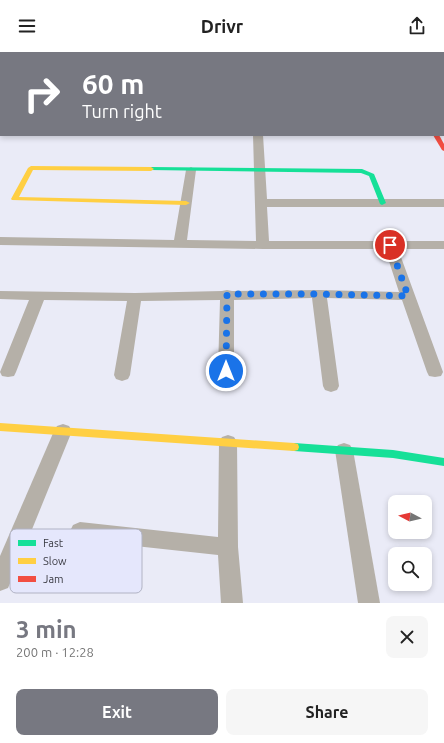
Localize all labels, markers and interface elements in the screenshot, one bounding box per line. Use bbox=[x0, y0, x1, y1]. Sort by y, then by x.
icon: menu bbox=[16, 15, 38, 37]
icon: share bbox=[406, 15, 428, 37]
text: Drivr bbox=[201, 16, 243, 36]
icon: right bbox=[16, 68, 68, 120]
text: 60 m bbox=[82, 68, 144, 99]
text: Turn right bbox=[82, 101, 162, 121]
pin bbox=[373, 228, 407, 262]
icon: arrive bbox=[379, 234, 401, 256]
position arrow bbox=[205, 350, 247, 392]
north arrow bbox=[388, 495, 432, 539]
map controls bbox=[388, 495, 432, 591]
legend bbox=[10, 529, 142, 593]
text: Fast bbox=[43, 537, 64, 549]
button: search bbox=[388, 547, 432, 591]
text: Slow bbox=[43, 555, 67, 567]
text: Jam bbox=[43, 573, 64, 585]
text: 3 min bbox=[16, 616, 77, 643]
button: close bbox=[386, 616, 428, 658]
text: 200 m · 12:28 bbox=[16, 645, 94, 659]
button: Exit bbox=[16, 689, 218, 735]
button: Share bbox=[226, 689, 428, 735]

